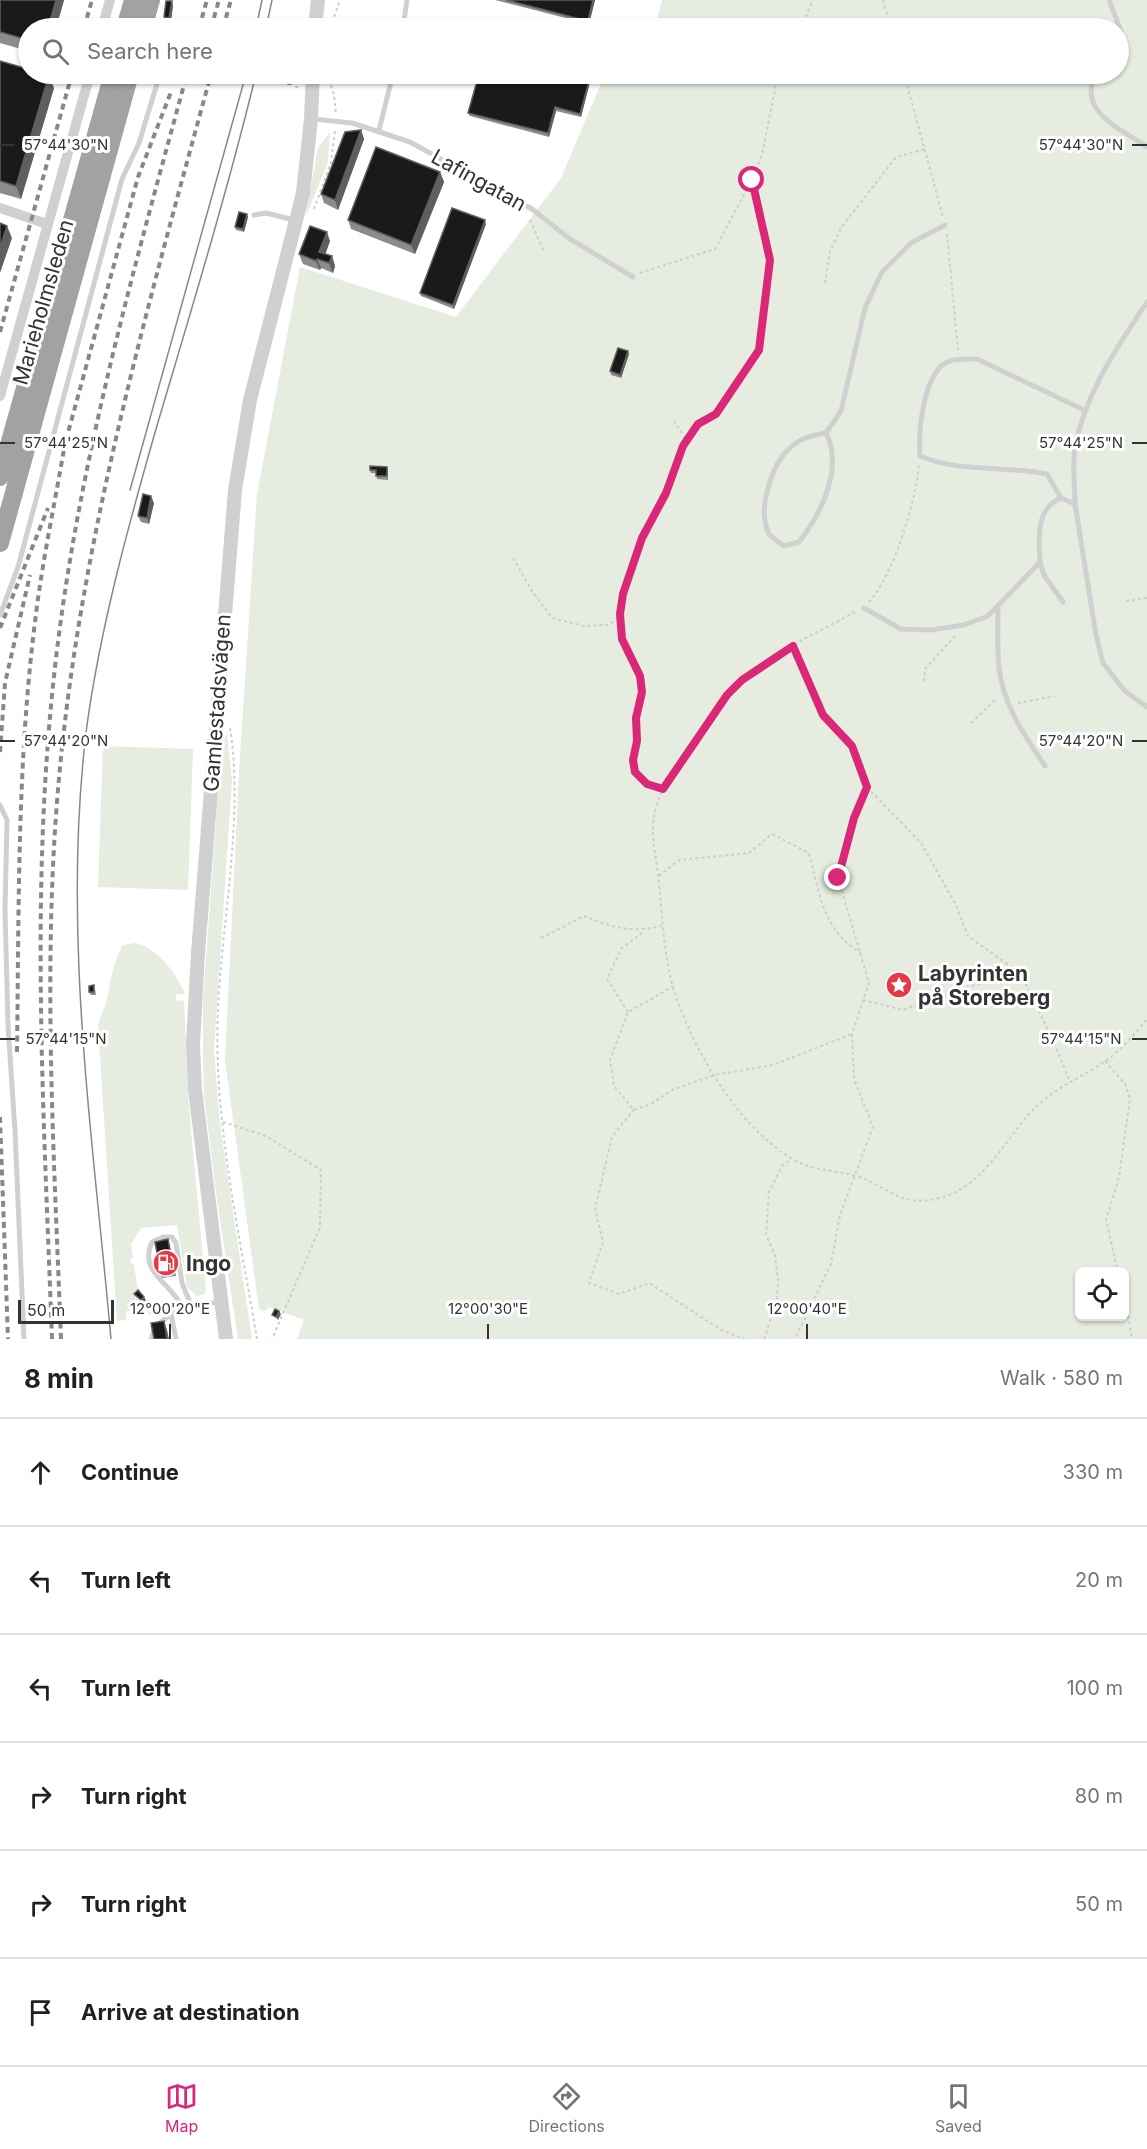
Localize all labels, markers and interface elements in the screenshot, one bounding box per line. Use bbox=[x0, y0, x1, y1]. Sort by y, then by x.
search box bbox=[18, 18, 1129, 84]
icon: search bbox=[39, 35, 72, 68]
text: Search here bbox=[87, 38, 213, 64]
text: 57°44'30"N bbox=[24, 135, 108, 154]
text: 57°44'30"N bbox=[1039, 135, 1123, 154]
street label: Lafingatan bbox=[427, 144, 531, 216]
route start bbox=[738, 166, 764, 192]
street label: Marieholmsleden bbox=[7, 216, 79, 388]
text: 57°44'25"N bbox=[24, 433, 108, 452]
text: 57°44'25"N bbox=[1039, 433, 1123, 452]
street label: Gamlestadsvägen bbox=[198, 613, 236, 793]
text: 57°44'20"N bbox=[24, 731, 108, 750]
text: 57°44'20"N bbox=[1039, 731, 1123, 750]
route end bbox=[824, 864, 850, 890]
place label: Labyrinten på Storeberg bbox=[918, 961, 1050, 1010]
place icon: Labyrinten på Storeberg bbox=[884, 970, 914, 1000]
text: 57°44'15"N bbox=[25, 1029, 107, 1048]
text: 57°44'15"N bbox=[1040, 1029, 1122, 1048]
fuel station icon: Ingo bbox=[151, 1248, 181, 1278]
place label: Ingo bbox=[186, 1251, 231, 1276]
map controls bbox=[1075, 1267, 1129, 1321]
button: locate bbox=[1075, 1267, 1129, 1321]
scale bar bbox=[18, 1297, 114, 1324]
text: 12°00'20"E bbox=[130, 1299, 210, 1318]
text: 12°00'30"E bbox=[448, 1299, 528, 1318]
text: 12°00'40"E bbox=[767, 1299, 847, 1318]
text: 50 m bbox=[27, 1300, 65, 1320]
text: 8 min bbox=[24, 1363, 94, 1394]
text: Walk · 580 m bbox=[1000, 1366, 1123, 1390]
icon: ahead bbox=[24, 1456, 57, 1489]
text: Continue bbox=[81, 1459, 179, 1485]
text: 330 m bbox=[1063, 1460, 1123, 1484]
icon: left bbox=[24, 1564, 57, 1597]
text: Turn left bbox=[81, 1567, 171, 1593]
text: 20 m bbox=[1075, 1568, 1123, 1592]
icon: left bbox=[24, 1672, 57, 1705]
text: Turn left bbox=[81, 1675, 171, 1701]
text: 100 m bbox=[1066, 1676, 1123, 1700]
icon: right bbox=[24, 1780, 57, 1813]
text: Turn right bbox=[81, 1783, 187, 1809]
text: 80 m bbox=[1075, 1784, 1123, 1808]
icon: right bbox=[24, 1888, 57, 1921]
text: Turn right bbox=[81, 1891, 187, 1917]
text: 50 m bbox=[1075, 1892, 1123, 1916]
icon: arrive bbox=[24, 1996, 57, 2029]
text: Arrive at destination bbox=[81, 1999, 300, 2025]
tab: Map bbox=[165, 2080, 198, 2136]
tab: Directions bbox=[529, 2080, 605, 2136]
tab: Saved bbox=[935, 2080, 982, 2136]

